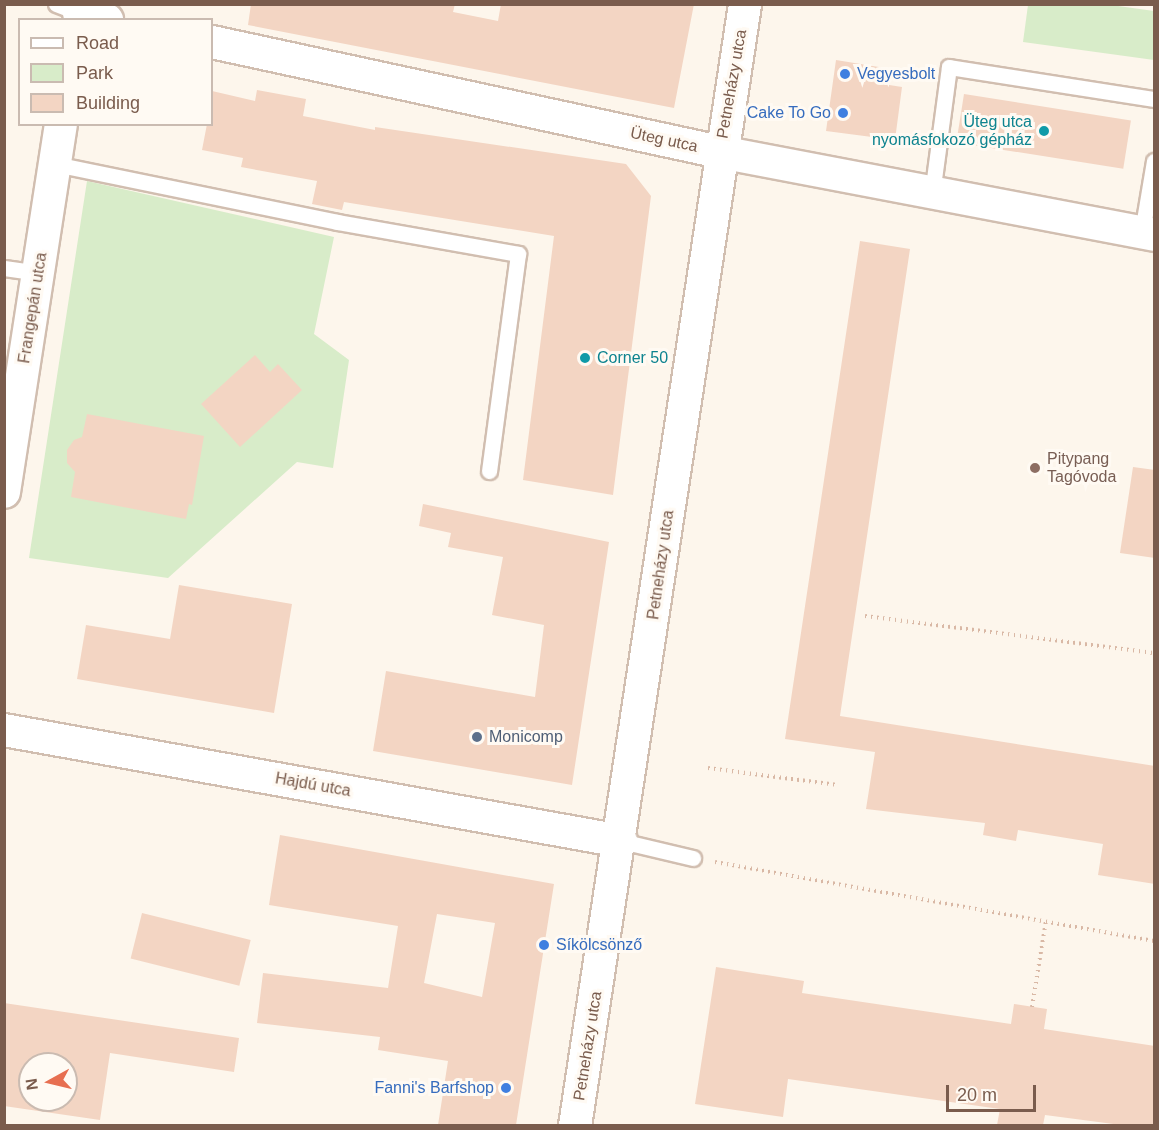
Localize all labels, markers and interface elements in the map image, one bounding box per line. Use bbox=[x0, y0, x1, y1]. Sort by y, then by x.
legend bbox=[18, 18, 213, 126]
street label: Petneházy utca bbox=[713, 28, 751, 140]
text: Road bbox=[76, 33, 119, 53]
text: Park bbox=[76, 63, 113, 83]
place label: Vegyesbolt bbox=[857, 64, 935, 84]
marker: Vegyesbolt bbox=[838, 67, 852, 81]
text: Building bbox=[76, 93, 140, 113]
place label: Cake To Go bbox=[747, 103, 831, 123]
marker: Cake To Go bbox=[836, 106, 850, 120]
place label: Üteg utca nyomásfokozó gépház bbox=[872, 112, 1032, 150]
street label: Üteg utca bbox=[629, 123, 699, 157]
marker: Üteg utca nyomásfokozó gépház bbox=[1037, 124, 1051, 138]
street label: Frangepán utca bbox=[15, 251, 51, 365]
place label: Corner 50 bbox=[597, 348, 668, 368]
marker: Corner 50 bbox=[578, 351, 592, 365]
place label: Pitypang Tagóvoda bbox=[1047, 449, 1116, 487]
marker: Pitypang Tagóvoda bbox=[1028, 461, 1042, 475]
street label: Petneházy utca bbox=[644, 509, 678, 621]
place label: Monicomp bbox=[489, 727, 563, 747]
marker: Monicomp bbox=[470, 730, 484, 744]
street label: Hajdú utca bbox=[274, 769, 352, 801]
place label: Síkölcsönző bbox=[556, 935, 642, 955]
marker: Síkölcsönző bbox=[537, 938, 551, 952]
street label: Petneházy utca bbox=[570, 990, 606, 1102]
north arrow bbox=[18, 1052, 78, 1112]
scale bar bbox=[949, 1073, 1039, 1111]
text: N bbox=[22, 1077, 41, 1091]
place label: Fanni's Barfshop bbox=[374, 1078, 494, 1098]
marker: Fanni's Barfshop bbox=[499, 1081, 513, 1095]
text: 20 m bbox=[957, 1085, 997, 1105]

